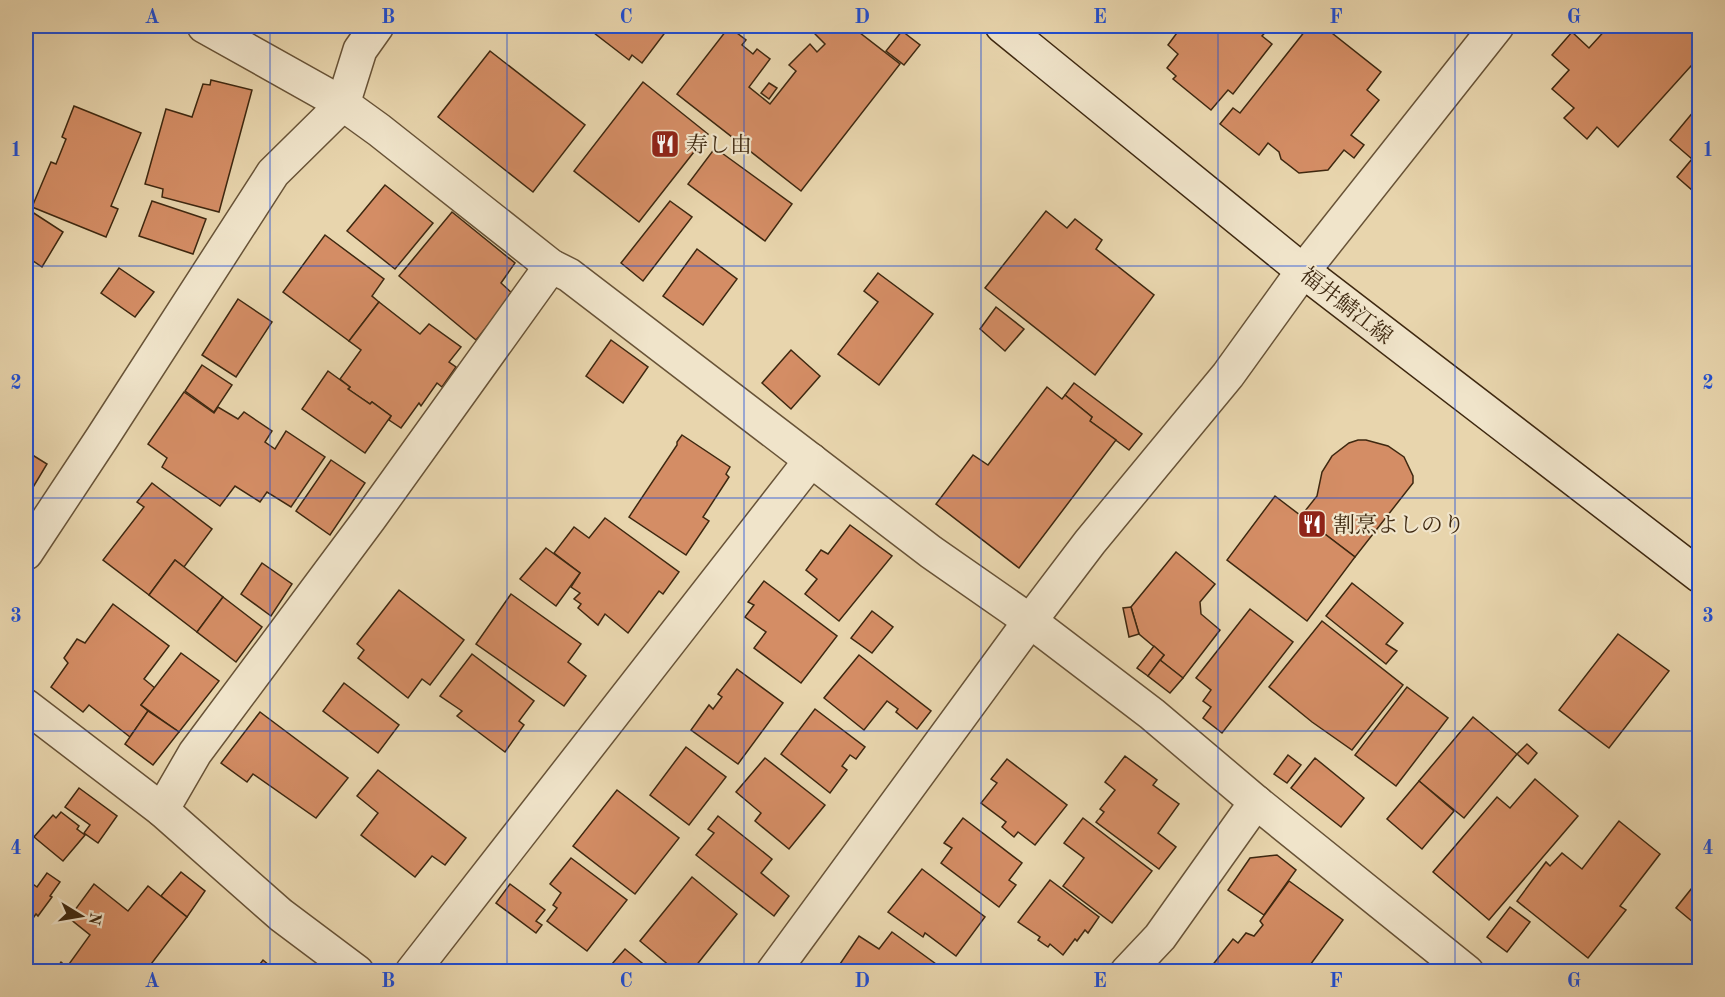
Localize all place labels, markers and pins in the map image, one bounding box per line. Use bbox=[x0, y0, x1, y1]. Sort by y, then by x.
restaurant icon: 寿し由 bbox=[649, 128, 681, 160]
place label: 寿し由 bbox=[686, 133, 752, 157]
restaurant icon: 割烹よしのり bbox=[1296, 508, 1328, 540]
place label: 割烹よしのり bbox=[1333, 513, 1465, 537]

